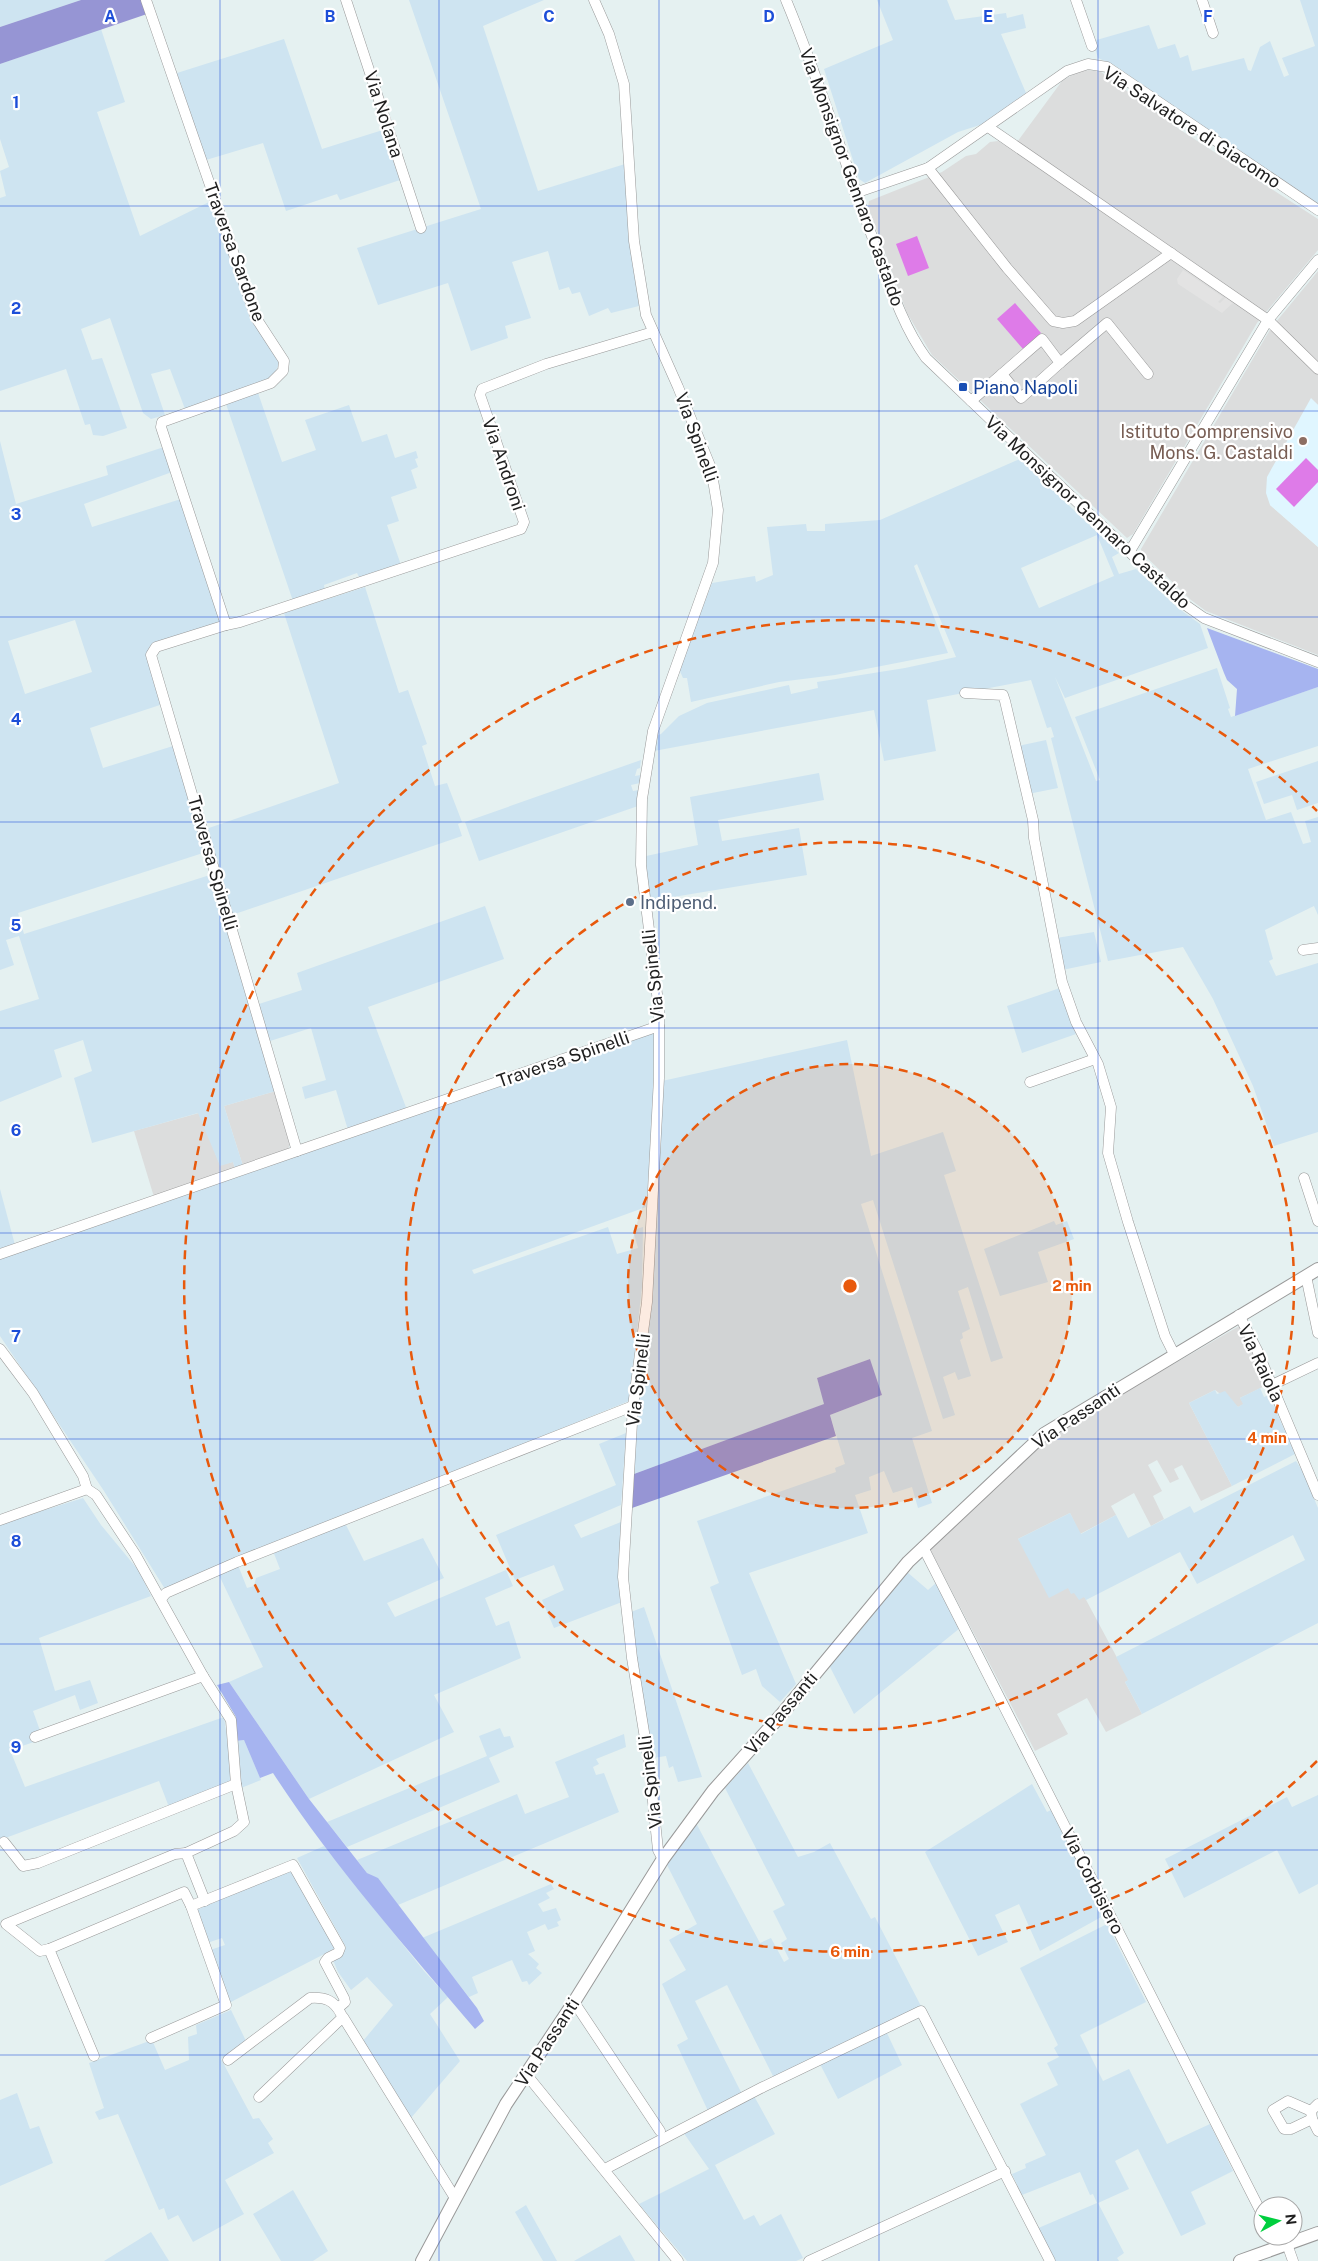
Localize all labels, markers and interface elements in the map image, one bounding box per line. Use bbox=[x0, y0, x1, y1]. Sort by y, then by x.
text: A bbox=[104, 7, 116, 26]
text: B bbox=[325, 7, 336, 26]
text: C bbox=[543, 7, 555, 26]
text: D bbox=[763, 7, 775, 26]
text: E bbox=[983, 7, 993, 26]
text: F bbox=[1203, 7, 1213, 26]
street label: Via Monsignor Gennaro Castaldo bbox=[795, 45, 909, 309]
street label: Via Salvatore di Giacomo bbox=[1099, 62, 1285, 192]
street label: Via Nolana bbox=[360, 68, 408, 160]
text: 1 bbox=[13, 93, 19, 112]
street label: Traversa Sardone bbox=[200, 180, 270, 324]
text: 2 bbox=[11, 299, 21, 318]
place label: Piano Napoli bbox=[973, 377, 1078, 398]
marker: Piano Napoli bbox=[957, 381, 969, 393]
street label: Via Spinelli bbox=[671, 389, 723, 485]
street label: Via Monsignor Gennaro Castaldo bbox=[981, 411, 1195, 613]
street label: Via Androni bbox=[478, 415, 530, 513]
place label: Istituto Comprensivo Mons. G. Castaldi bbox=[1120, 421, 1293, 463]
marker: Istituto Comprensivo Mons. G. Castaldi bbox=[1297, 435, 1309, 447]
text: 3 bbox=[11, 505, 21, 524]
text: 4 bbox=[11, 710, 22, 729]
street label: Traversa Spinelli bbox=[184, 793, 242, 933]
place label: Indipend. bbox=[640, 892, 717, 913]
marker: Indipend. bbox=[624, 896, 636, 908]
text: 5 bbox=[11, 916, 22, 935]
street label: Via Spinelli bbox=[638, 928, 668, 1024]
street label: Traversa Spinelli bbox=[494, 1026, 632, 1092]
text: 6 bbox=[11, 1121, 21, 1140]
centre of rings bbox=[841, 1277, 859, 1295]
text: 2 min bbox=[1052, 1277, 1092, 1294]
street label: Via Raiola bbox=[1234, 1321, 1288, 1405]
text: 7 bbox=[11, 1327, 21, 1346]
street label: Via Spinelli bbox=[622, 1332, 654, 1428]
street label: Via Passanti bbox=[1028, 1379, 1124, 1453]
text: 4 min bbox=[1247, 1429, 1287, 1446]
text: 8 bbox=[11, 1532, 22, 1551]
street label: Via Passanti bbox=[740, 1667, 822, 1759]
street label: Via Spinelli bbox=[634, 1734, 666, 1830]
text: 9 bbox=[11, 1738, 21, 1757]
street label: Via Corbisiero bbox=[1057, 1824, 1129, 1938]
text: 6 min bbox=[830, 1943, 870, 1960]
street label: Via Passanti bbox=[511, 1994, 583, 2090]
north arrow bbox=[1253, 2196, 1303, 2246]
text: N bbox=[1282, 2213, 1300, 2226]

